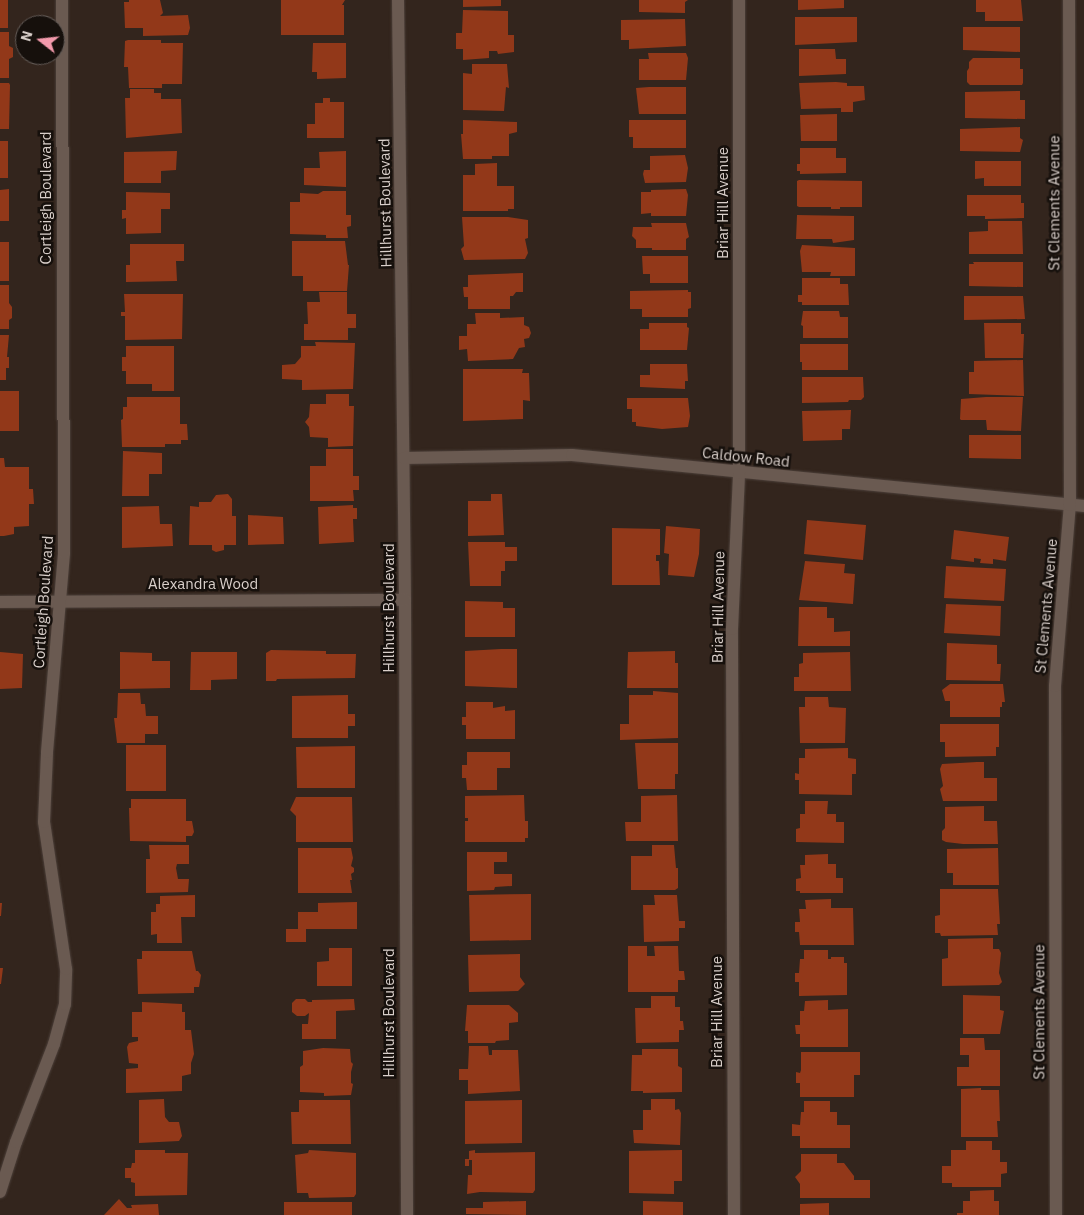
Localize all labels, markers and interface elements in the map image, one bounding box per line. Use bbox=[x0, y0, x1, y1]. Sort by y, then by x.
north arrow bbox=[15, 15, 65, 65]
text: N bbox=[16, 29, 37, 44]
street label: Cortleigh Boulevard bbox=[37, 132, 55, 264]
street label: St Clements Avenue bbox=[1045, 135, 1063, 271]
street label: Hillhurst Boulevard bbox=[375, 138, 395, 268]
street label: Briar Hill Avenue bbox=[714, 147, 732, 259]
street label: Caldow Road bbox=[701, 443, 791, 471]
street label: Cortleigh Boulevard bbox=[29, 535, 57, 669]
street label: St Clements Avenue bbox=[1031, 538, 1061, 674]
street label: Hillhurst Boulevard bbox=[380, 543, 398, 673]
street label: Briar Hill Avenue bbox=[708, 551, 728, 663]
street label: Alexandra Wood bbox=[148, 575, 258, 593]
street label: St Clements Avenue bbox=[1030, 944, 1048, 1080]
street label: Hillhurst Boulevard bbox=[380, 948, 398, 1078]
street label: Briar Hill Avenue bbox=[708, 956, 726, 1068]

